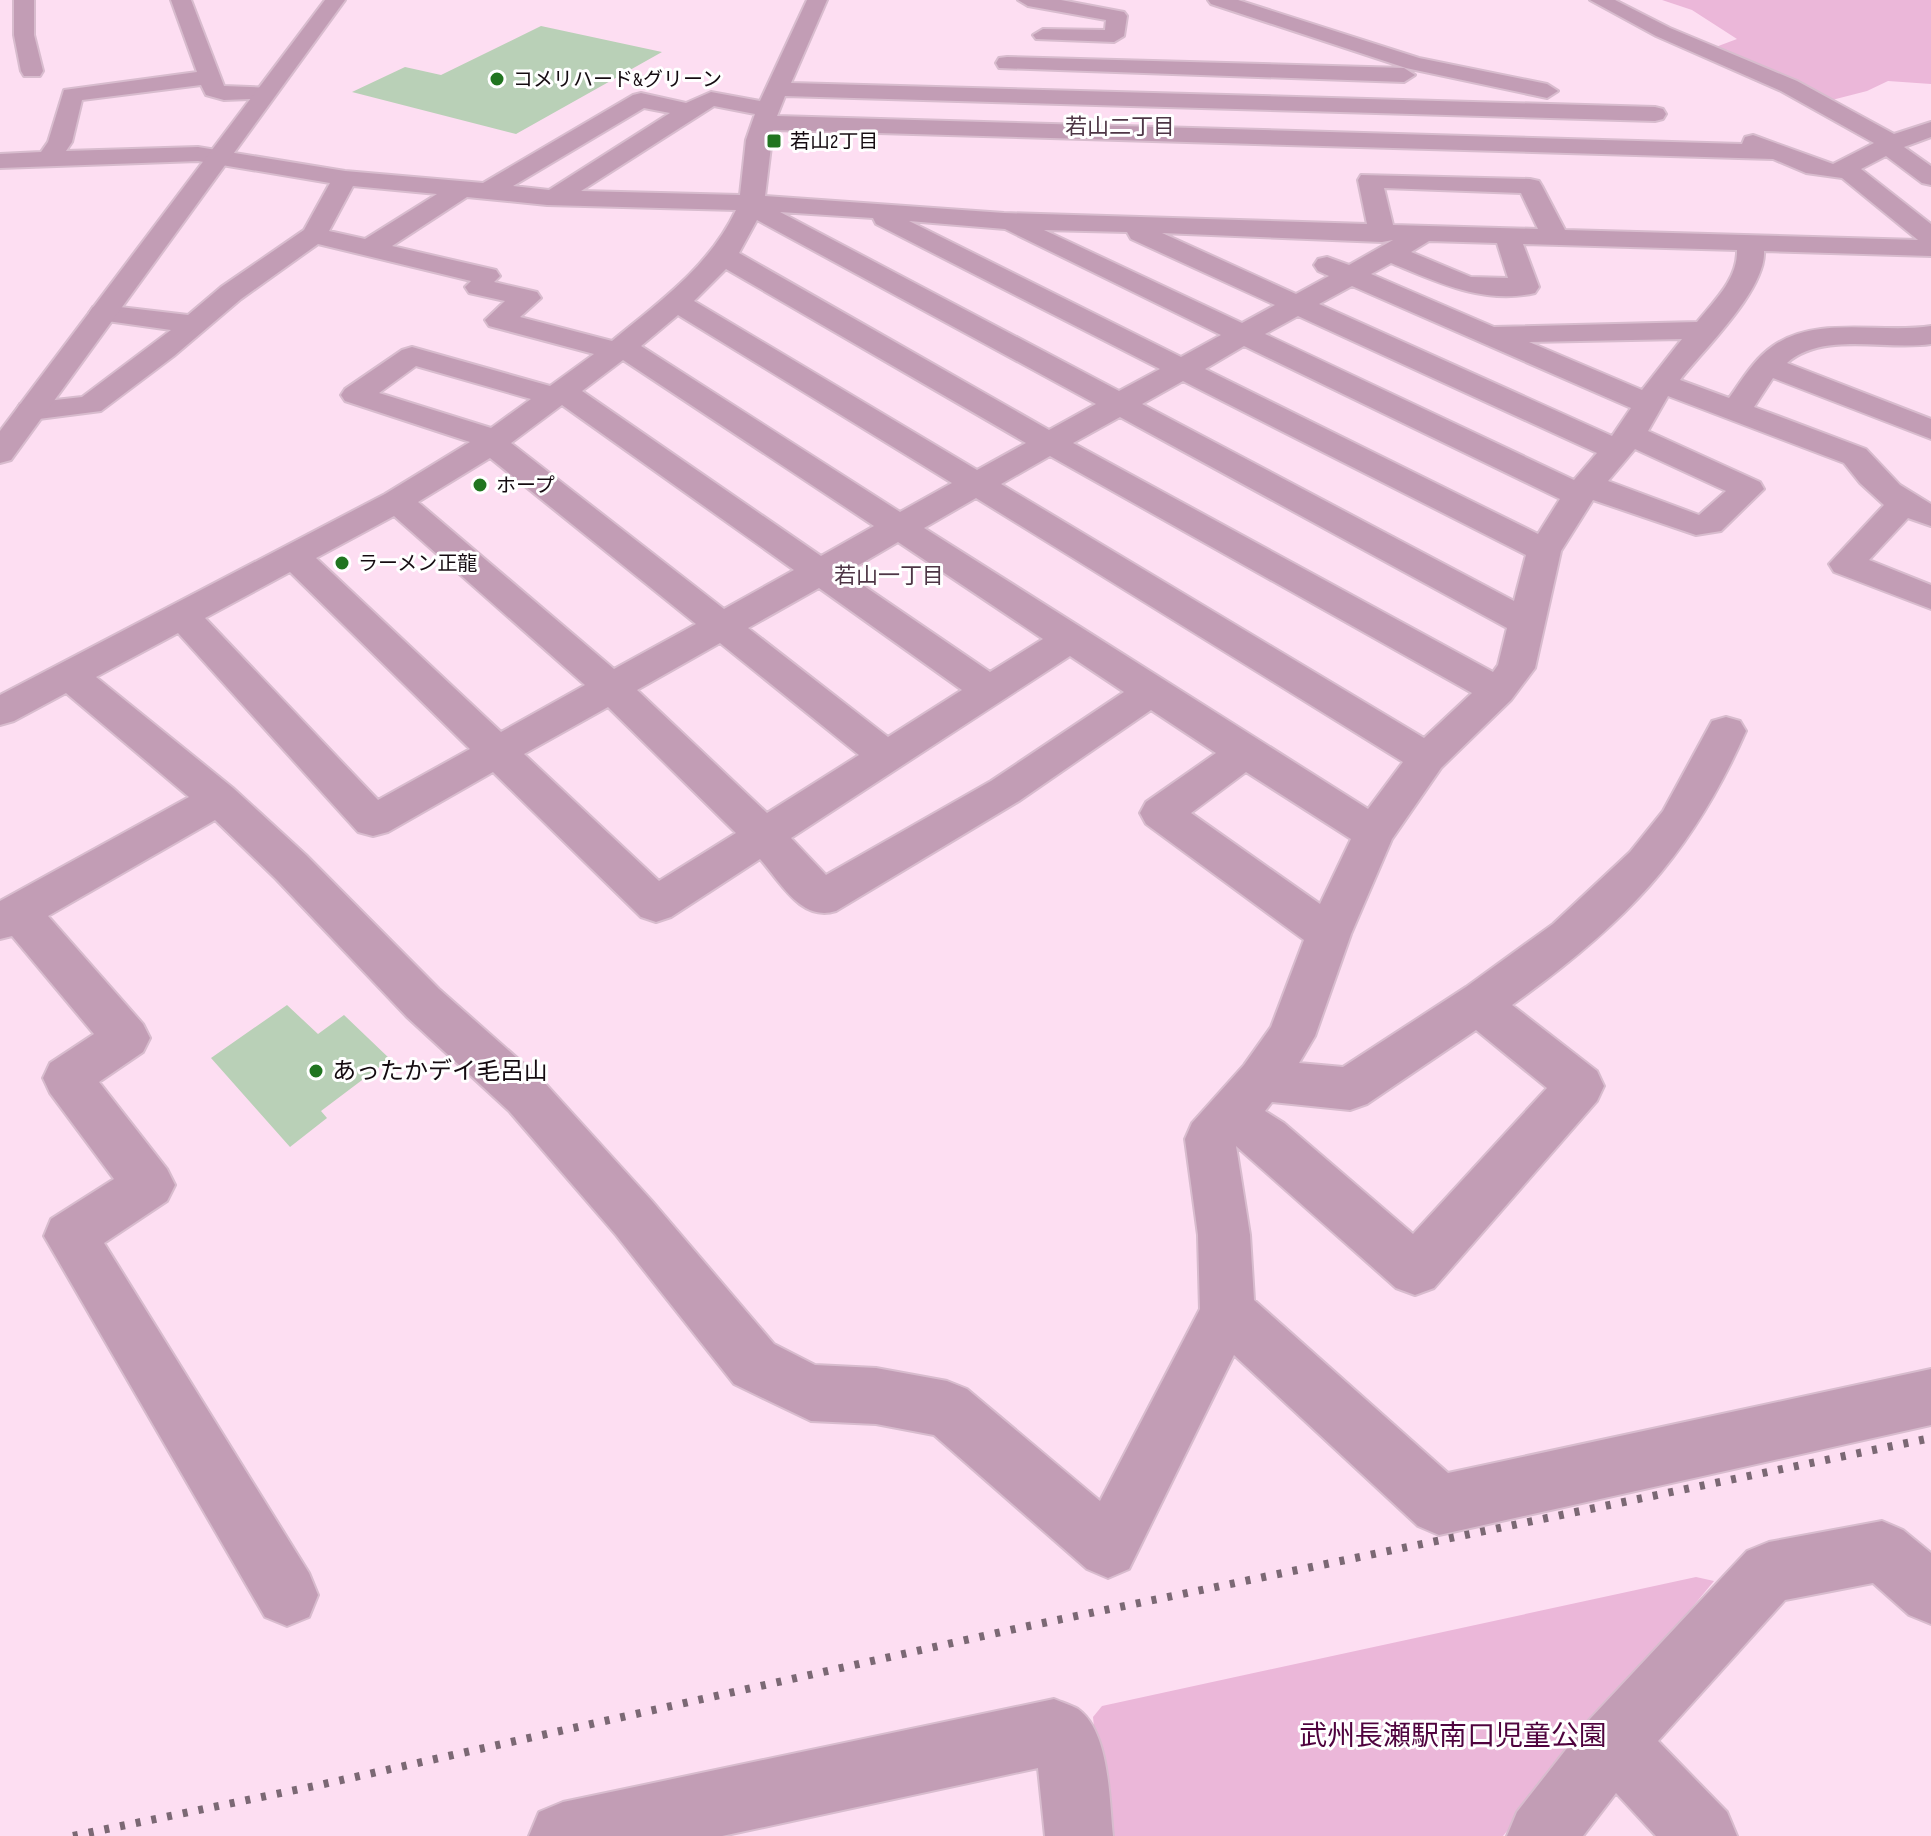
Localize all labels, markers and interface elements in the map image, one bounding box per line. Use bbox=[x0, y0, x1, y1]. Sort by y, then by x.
place label: コメリハード&グリーン bbox=[513, 68, 722, 92]
marker: コメリハード&グリーン bbox=[488, 70, 506, 88]
district label: 若山二丁目 bbox=[1065, 114, 1175, 141]
place label: 若山2丁目 bbox=[790, 130, 878, 154]
marker: 若山2丁目 bbox=[765, 132, 783, 150]
place label: ホープ bbox=[496, 474, 555, 498]
marker: ホープ bbox=[471, 476, 489, 494]
place label: ラーメン正龍 bbox=[358, 552, 477, 576]
marker: ラーメン正龍 bbox=[333, 554, 351, 572]
district label: 若山一丁目 bbox=[834, 563, 944, 590]
place label: あったかデイ毛呂山 bbox=[332, 1057, 548, 1086]
marker: あったかデイ毛呂山 bbox=[307, 1062, 325, 1080]
park label: 武州長瀬駅南口児童公園 bbox=[1299, 1720, 1607, 1753]

